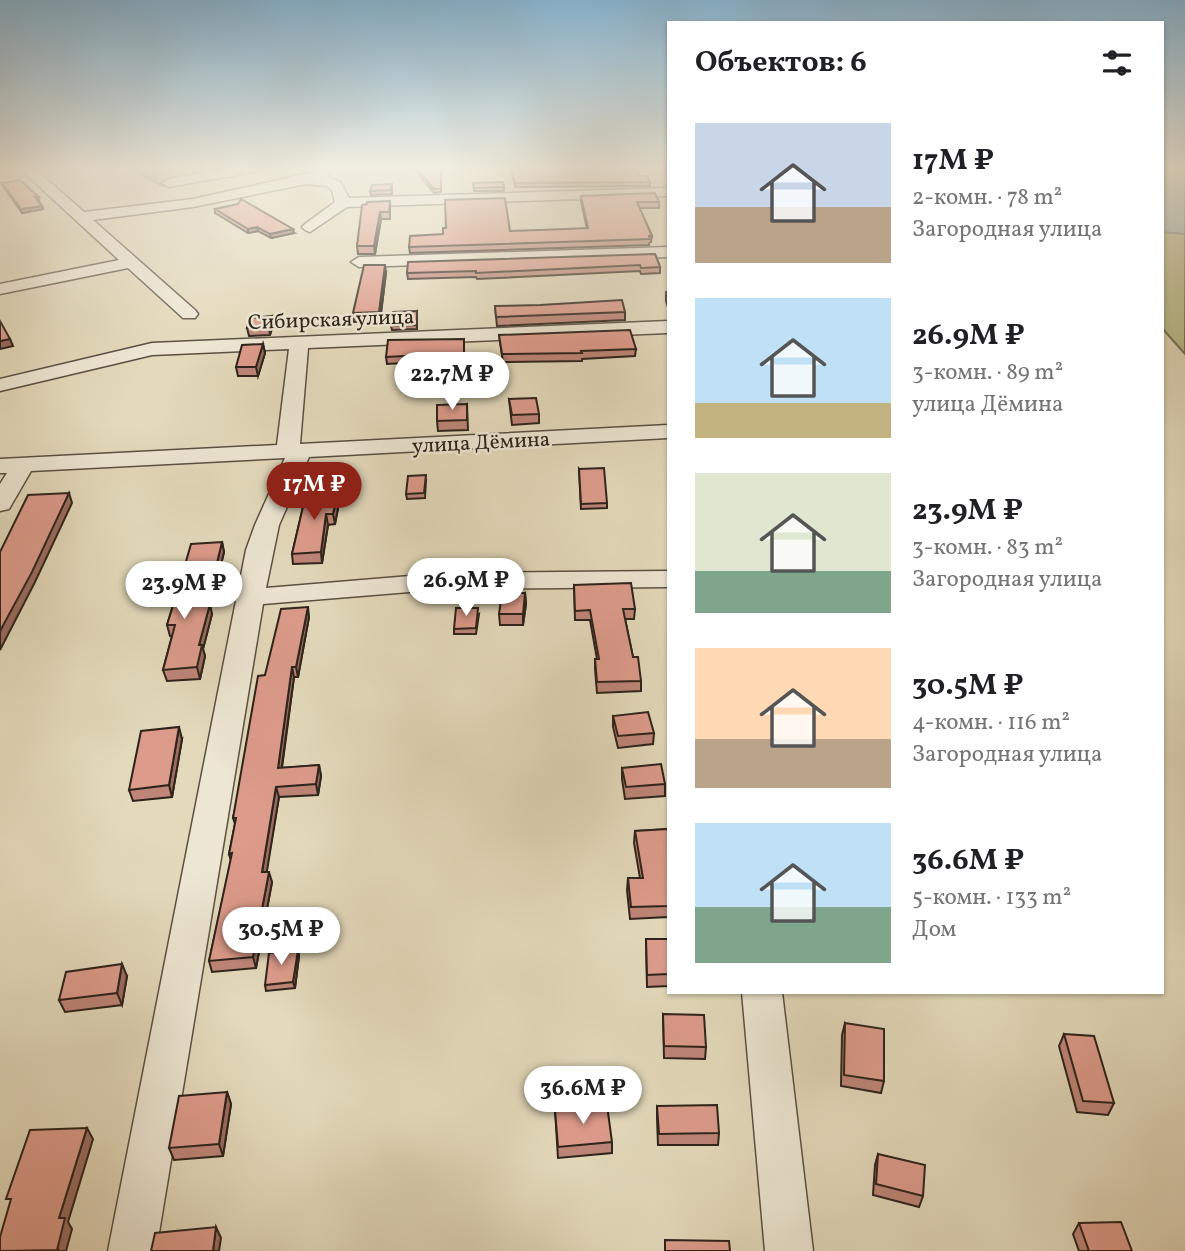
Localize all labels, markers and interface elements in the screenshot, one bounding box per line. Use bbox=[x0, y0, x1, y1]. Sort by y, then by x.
text: Объектов: 6 bbox=[695, 42, 867, 84]
icon: filters bbox=[1098, 44, 1136, 82]
text: 17M ₽ bbox=[912, 140, 994, 182]
icon: home bbox=[751, 151, 835, 235]
text: 2-комн. · 78 m² bbox=[912, 182, 1062, 214]
text: Загородная улица bbox=[912, 214, 1102, 246]
street label: Сибирская улица bbox=[247, 303, 415, 338]
text: 26.9M ₽ bbox=[912, 315, 1025, 357]
icon: home bbox=[751, 326, 835, 410]
pin: 22.7M ₽ bbox=[387, 352, 517, 412]
text: 3-комн. · 89 m² bbox=[912, 357, 1063, 389]
text: 22.7M ₽ bbox=[410, 359, 494, 391]
text: улица Дёмина bbox=[912, 389, 1063, 421]
street label: улица Дёмина bbox=[411, 425, 551, 462]
pin: 17M ₽ bbox=[265, 462, 363, 522]
text: 17M ₽ bbox=[283, 469, 345, 501]
text: 23.9M ₽ bbox=[912, 490, 1023, 532]
icon: home bbox=[751, 501, 835, 585]
text: 3-комн. · 83 m² bbox=[912, 532, 1063, 564]
pin: 26.9M ₽ bbox=[401, 558, 531, 618]
pin: 23.9M ₽ bbox=[119, 562, 249, 621]
text: Загородная улица bbox=[912, 564, 1102, 596]
text: 26.9M ₽ bbox=[423, 565, 509, 597]
text: 23.9M ₽ bbox=[141, 568, 227, 600]
text: 30.5M ₽ bbox=[912, 665, 1024, 707]
icon: home bbox=[751, 676, 835, 760]
text: 4-комн. · 116 m² bbox=[912, 707, 1070, 739]
text: Загородная улица bbox=[912, 739, 1102, 771]
text: 36.6M ₽ bbox=[912, 840, 1024, 882]
icon: home bbox=[751, 851, 835, 935]
text: 5-комн. · 133 m² bbox=[912, 882, 1071, 914]
pin: 30.5M ₽ bbox=[216, 908, 346, 967]
text: 30.5M ₽ bbox=[238, 914, 324, 946]
text: Дом bbox=[912, 914, 956, 946]
pin: 36.6M ₽ bbox=[518, 1066, 648, 1126]
text: 36.6M ₽ bbox=[540, 1073, 626, 1105]

